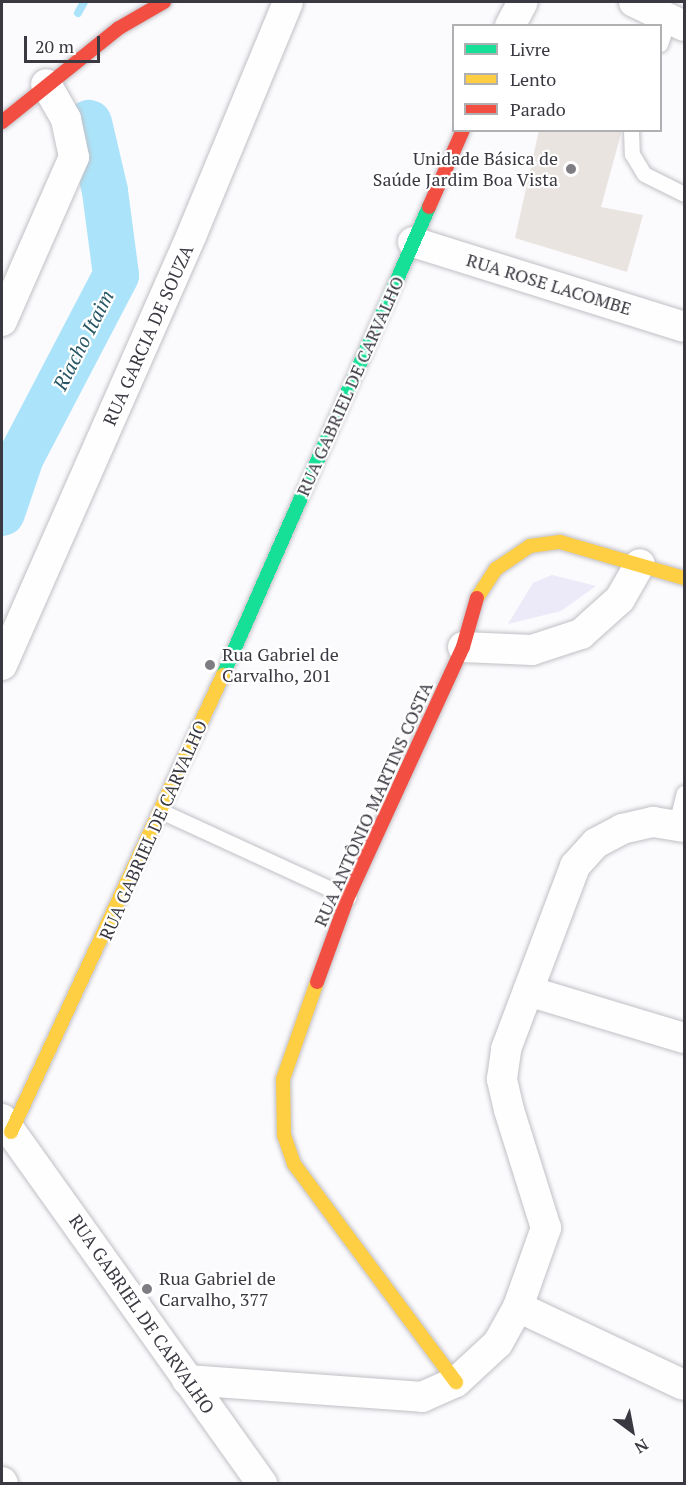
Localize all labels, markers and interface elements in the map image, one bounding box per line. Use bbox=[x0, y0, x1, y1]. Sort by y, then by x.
scale bar bbox=[27, 24, 104, 62]
legend bbox=[452, 24, 662, 132]
text: 20 m bbox=[35, 34, 74, 58]
text: Livre bbox=[510, 37, 550, 61]
text: Lento bbox=[510, 67, 556, 91]
text: Parado bbox=[510, 97, 566, 121]
place label: Unidade Básica de Saúde Jardim Boa Vista bbox=[372, 148, 558, 190]
marker: Unidade Básica de Saúde Jardim Boa Vista bbox=[562, 160, 580, 178]
street label: RUA GARCIA DE SOUZA bbox=[98, 241, 198, 429]
street label: RUA ROSE LACOMBE bbox=[464, 249, 634, 319]
street label: RUA GABRIEL DE CARVALHO bbox=[292, 273, 408, 499]
water label: Riacho Itaim bbox=[48, 286, 118, 394]
place label: Rua Gabriel de Carvalho, 201 bbox=[222, 644, 339, 686]
marker: Rua Gabriel de Carvalho, 201 bbox=[203, 658, 217, 672]
street label: RUA ANTÔNIO MARTINS COSTA bbox=[309, 678, 437, 930]
street label: RUA GABRIEL DE CARVALHO bbox=[95, 717, 211, 943]
street label: RUA GABRIEL DE CARVALHO bbox=[65, 1210, 219, 1418]
place label: Rua Gabriel de Carvalho, 377 bbox=[159, 1268, 276, 1310]
marker: Rua Gabriel de Carvalho, 377 bbox=[140, 1282, 154, 1296]
north arrow bbox=[602, 1401, 662, 1461]
text: N bbox=[631, 1434, 653, 1459]

